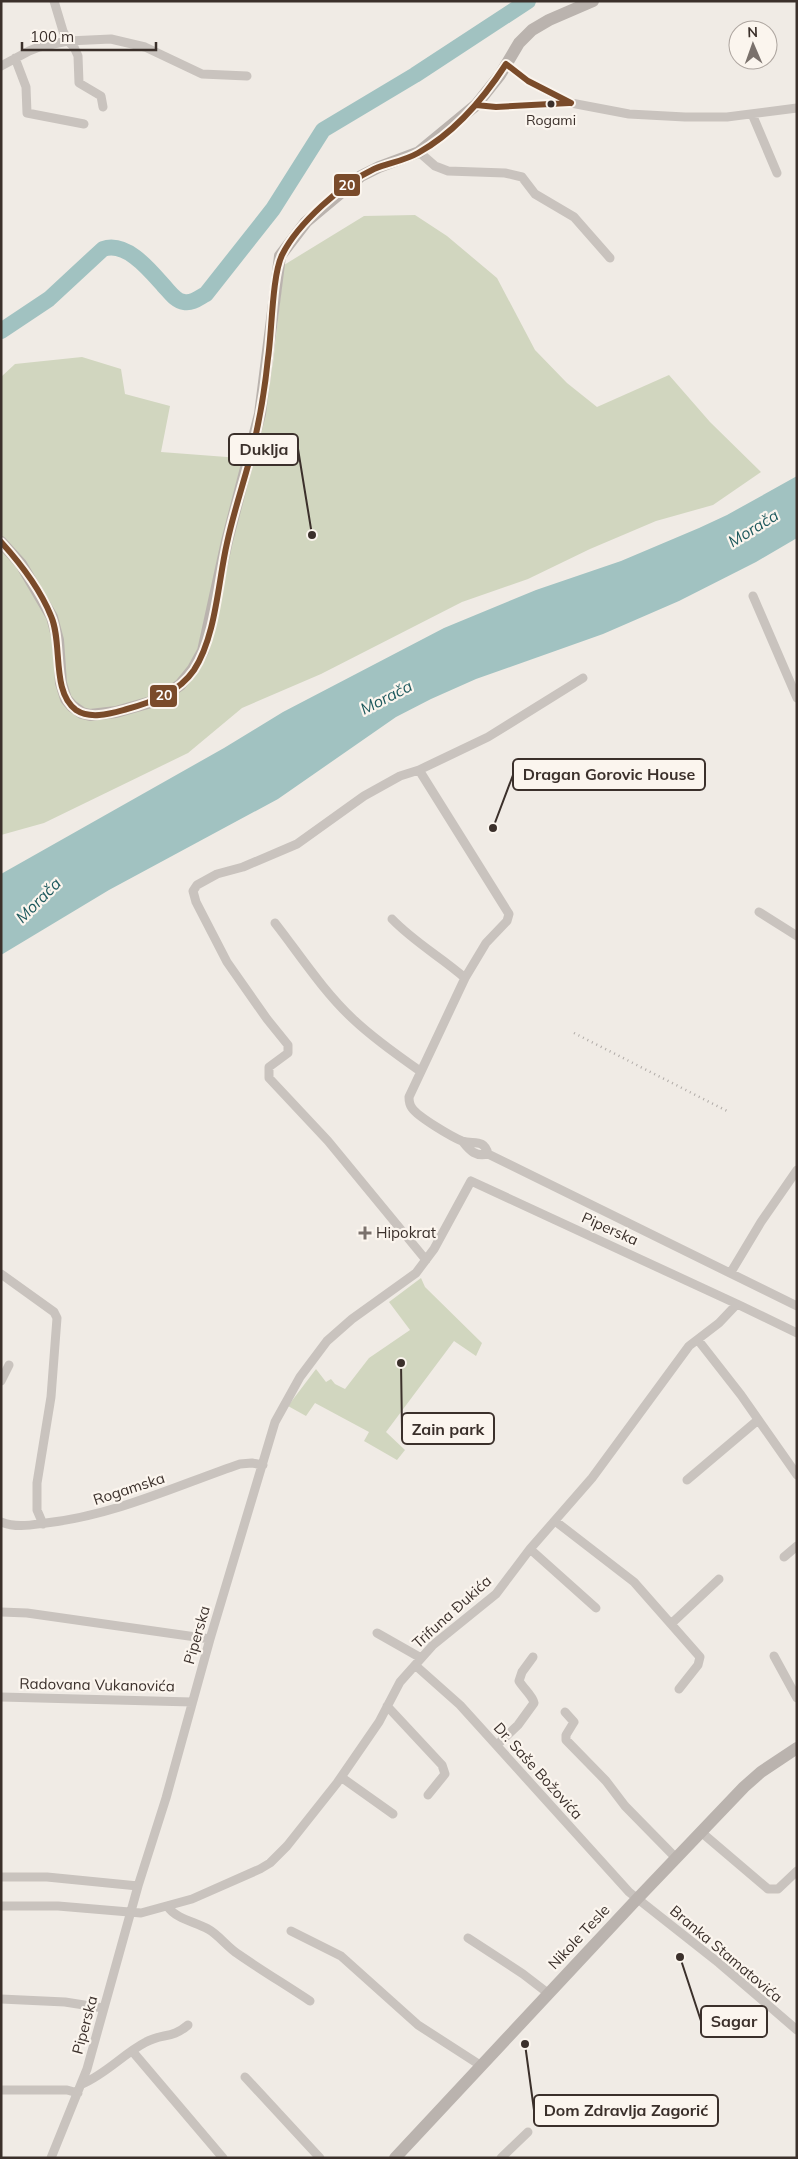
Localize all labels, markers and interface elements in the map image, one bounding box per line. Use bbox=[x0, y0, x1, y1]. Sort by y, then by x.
scale bar bbox=[22, 20, 156, 52]
north arrow bbox=[728, 20, 778, 70]
text: N bbox=[747, 23, 758, 41]
text: 100 m bbox=[30, 27, 74, 46]
marker: Rogami bbox=[546, 99, 556, 109]
place label: Rogami bbox=[526, 111, 576, 129]
line badge: 20 bbox=[333, 173, 361, 197]
text: 20 bbox=[339, 176, 355, 194]
callout: Duklja bbox=[229, 434, 298, 465]
text: Duklja bbox=[240, 439, 288, 459]
water label: Morača bbox=[724, 505, 782, 551]
water label: Morača bbox=[357, 675, 416, 719]
line badge: 20 bbox=[149, 684, 178, 708]
text: 20 bbox=[156, 686, 172, 704]
callout: Dragan Gorovic House bbox=[513, 759, 705, 790]
text: Dragan Gorovic House bbox=[523, 764, 695, 784]
water label: Morača bbox=[11, 873, 65, 927]
street label: Piperska bbox=[579, 1208, 641, 1249]
place label: Hipokrat bbox=[376, 1223, 436, 1242]
marker: Hipokrat bbox=[358, 1226, 372, 1240]
callout: Zain park bbox=[402, 1413, 494, 1444]
text: Zain park bbox=[412, 1419, 485, 1439]
street label: Rogamska bbox=[91, 1468, 167, 1509]
street label: Trifuna Đukića bbox=[408, 1571, 495, 1652]
street label: Piperska bbox=[179, 1603, 214, 1666]
street label: Radovana Vukanovića bbox=[19, 1674, 175, 1695]
street label: Dr. Saše Božovića bbox=[490, 1718, 587, 1823]
street label: Nikole Tesle bbox=[544, 1900, 613, 1973]
street label: Branka Stamatovića bbox=[666, 1901, 787, 2006]
street label: Piperska bbox=[68, 1993, 101, 2056]
callout: Sagar bbox=[701, 2006, 767, 2037]
text: Sagar bbox=[711, 2011, 758, 2031]
callout: Dom Zdravlja Zagorić bbox=[534, 2095, 718, 2126]
text: Dom Zdravlja Zagorić bbox=[544, 2100, 708, 2120]

